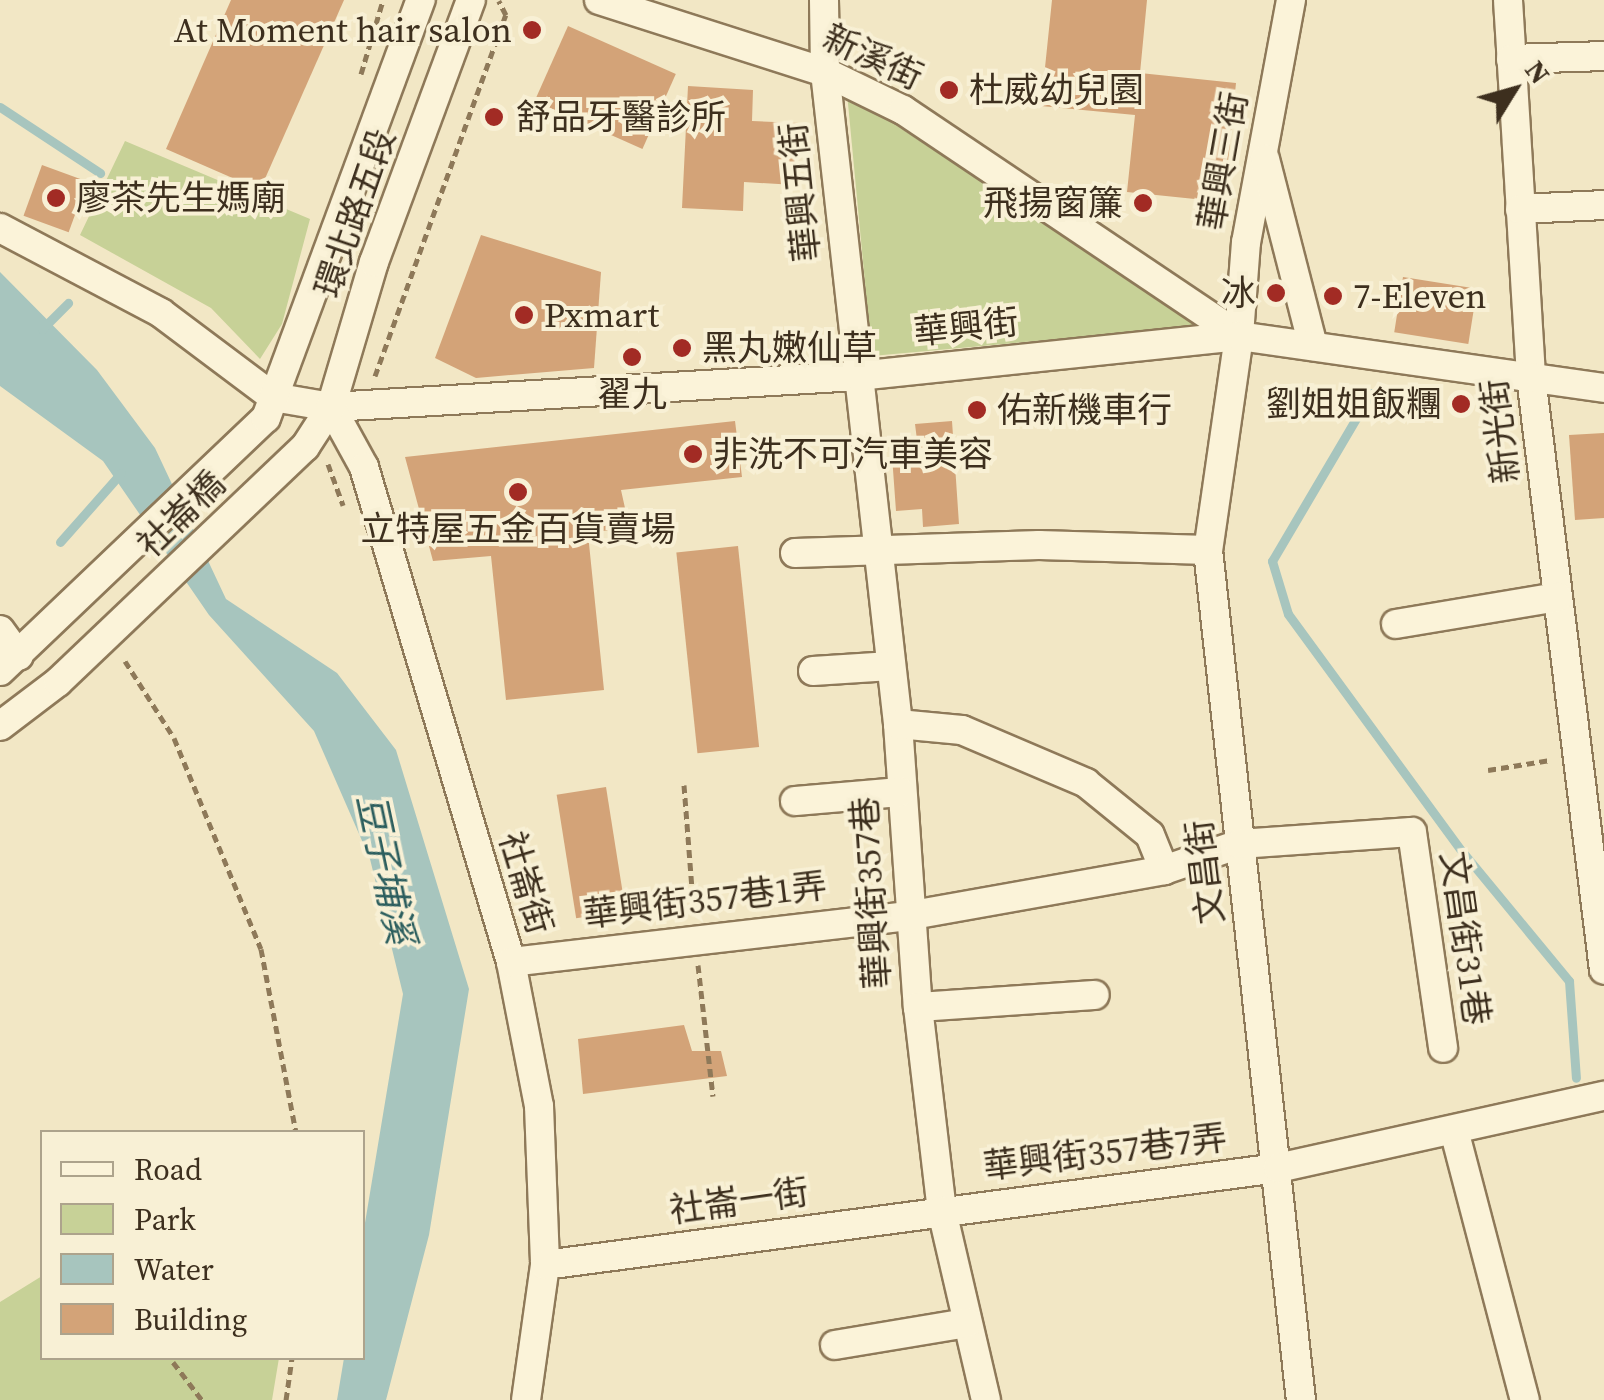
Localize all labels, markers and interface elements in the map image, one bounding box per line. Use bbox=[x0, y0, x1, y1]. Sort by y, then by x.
place label: At Moment hair salon bbox=[174, 9, 512, 51]
street label: 新溪街 bbox=[817, 16, 929, 98]
marker: At Moment hair salon bbox=[521, 19, 543, 41]
north arrow bbox=[1464, 40, 1564, 140]
text: N bbox=[1517, 52, 1559, 92]
place label: 杜威幼兒園 bbox=[969, 69, 1144, 111]
marker: 杜威幼兒園 bbox=[938, 79, 960, 101]
street label: 華興三街 bbox=[1190, 88, 1256, 234]
place label: 舒品牙醫診所 bbox=[516, 96, 726, 138]
marker: 舒品牙醫診所 bbox=[481, 104, 507, 130]
street label: 華興五街 bbox=[772, 120, 828, 264]
street label: 環北路五段 bbox=[307, 123, 403, 303]
place label: 廖茶先生媽廟 bbox=[76, 177, 286, 219]
place label: 飛揚窗簾 bbox=[983, 182, 1123, 224]
marker: 廖茶先生媽廟 bbox=[45, 187, 67, 209]
marker: 飛揚窗簾 bbox=[1132, 192, 1154, 214]
place label: 冰 bbox=[1221, 272, 1256, 314]
place label: 7-Eleven bbox=[1353, 275, 1486, 317]
marker: 冰 bbox=[1265, 282, 1287, 304]
marker: 7-Eleven bbox=[1322, 285, 1344, 307]
place label: Pxmart bbox=[544, 294, 659, 336]
street label: 華興街 bbox=[912, 301, 1020, 353]
marker: Pxmart bbox=[513, 304, 535, 326]
place label: 黑丸嫩仙草 bbox=[702, 327, 877, 369]
marker: 黑丸嫩仙草 bbox=[671, 337, 693, 359]
marker: 翟九 bbox=[621, 346, 643, 368]
place label: 翟九 bbox=[597, 373, 667, 415]
street label: 新光街 bbox=[1473, 376, 1527, 486]
place label: 劉姐姐飯糰 bbox=[1266, 383, 1441, 425]
place label: 佑新機車行 bbox=[997, 389, 1172, 431]
marker: 劉姐姐飯糰 bbox=[1450, 393, 1472, 415]
marker: 佑新機車行 bbox=[966, 399, 988, 421]
place label: 非洗不可汽車美容 bbox=[713, 433, 993, 475]
marker: 非洗不可汽車美容 bbox=[682, 443, 704, 465]
street label: 社崙橋 bbox=[129, 462, 233, 566]
marker: 立特屋五金百貨賣場 bbox=[507, 481, 529, 503]
place label: 立特屋五金百貨賣場 bbox=[361, 508, 675, 550]
water label: 豆子埔溪 bbox=[347, 790, 423, 948]
street label: 華興街357巷 bbox=[843, 796, 899, 990]
street label: 文昌街 bbox=[1178, 817, 1232, 927]
street label: 社崙街 bbox=[491, 827, 561, 939]
street label: 文昌街31巷 bbox=[1432, 848, 1498, 1028]
street label: 華興街357巷1弄 bbox=[581, 864, 829, 936]
street label: 華興街357巷7弄 bbox=[981, 1116, 1229, 1188]
legend bbox=[40, 1130, 365, 1360]
text: Road bbox=[134, 1149, 202, 1190]
street label: 社崙一街 bbox=[667, 1170, 811, 1232]
text: Park bbox=[134, 1199, 196, 1240]
text: Water bbox=[134, 1249, 214, 1290]
text: Building bbox=[134, 1299, 247, 1340]

